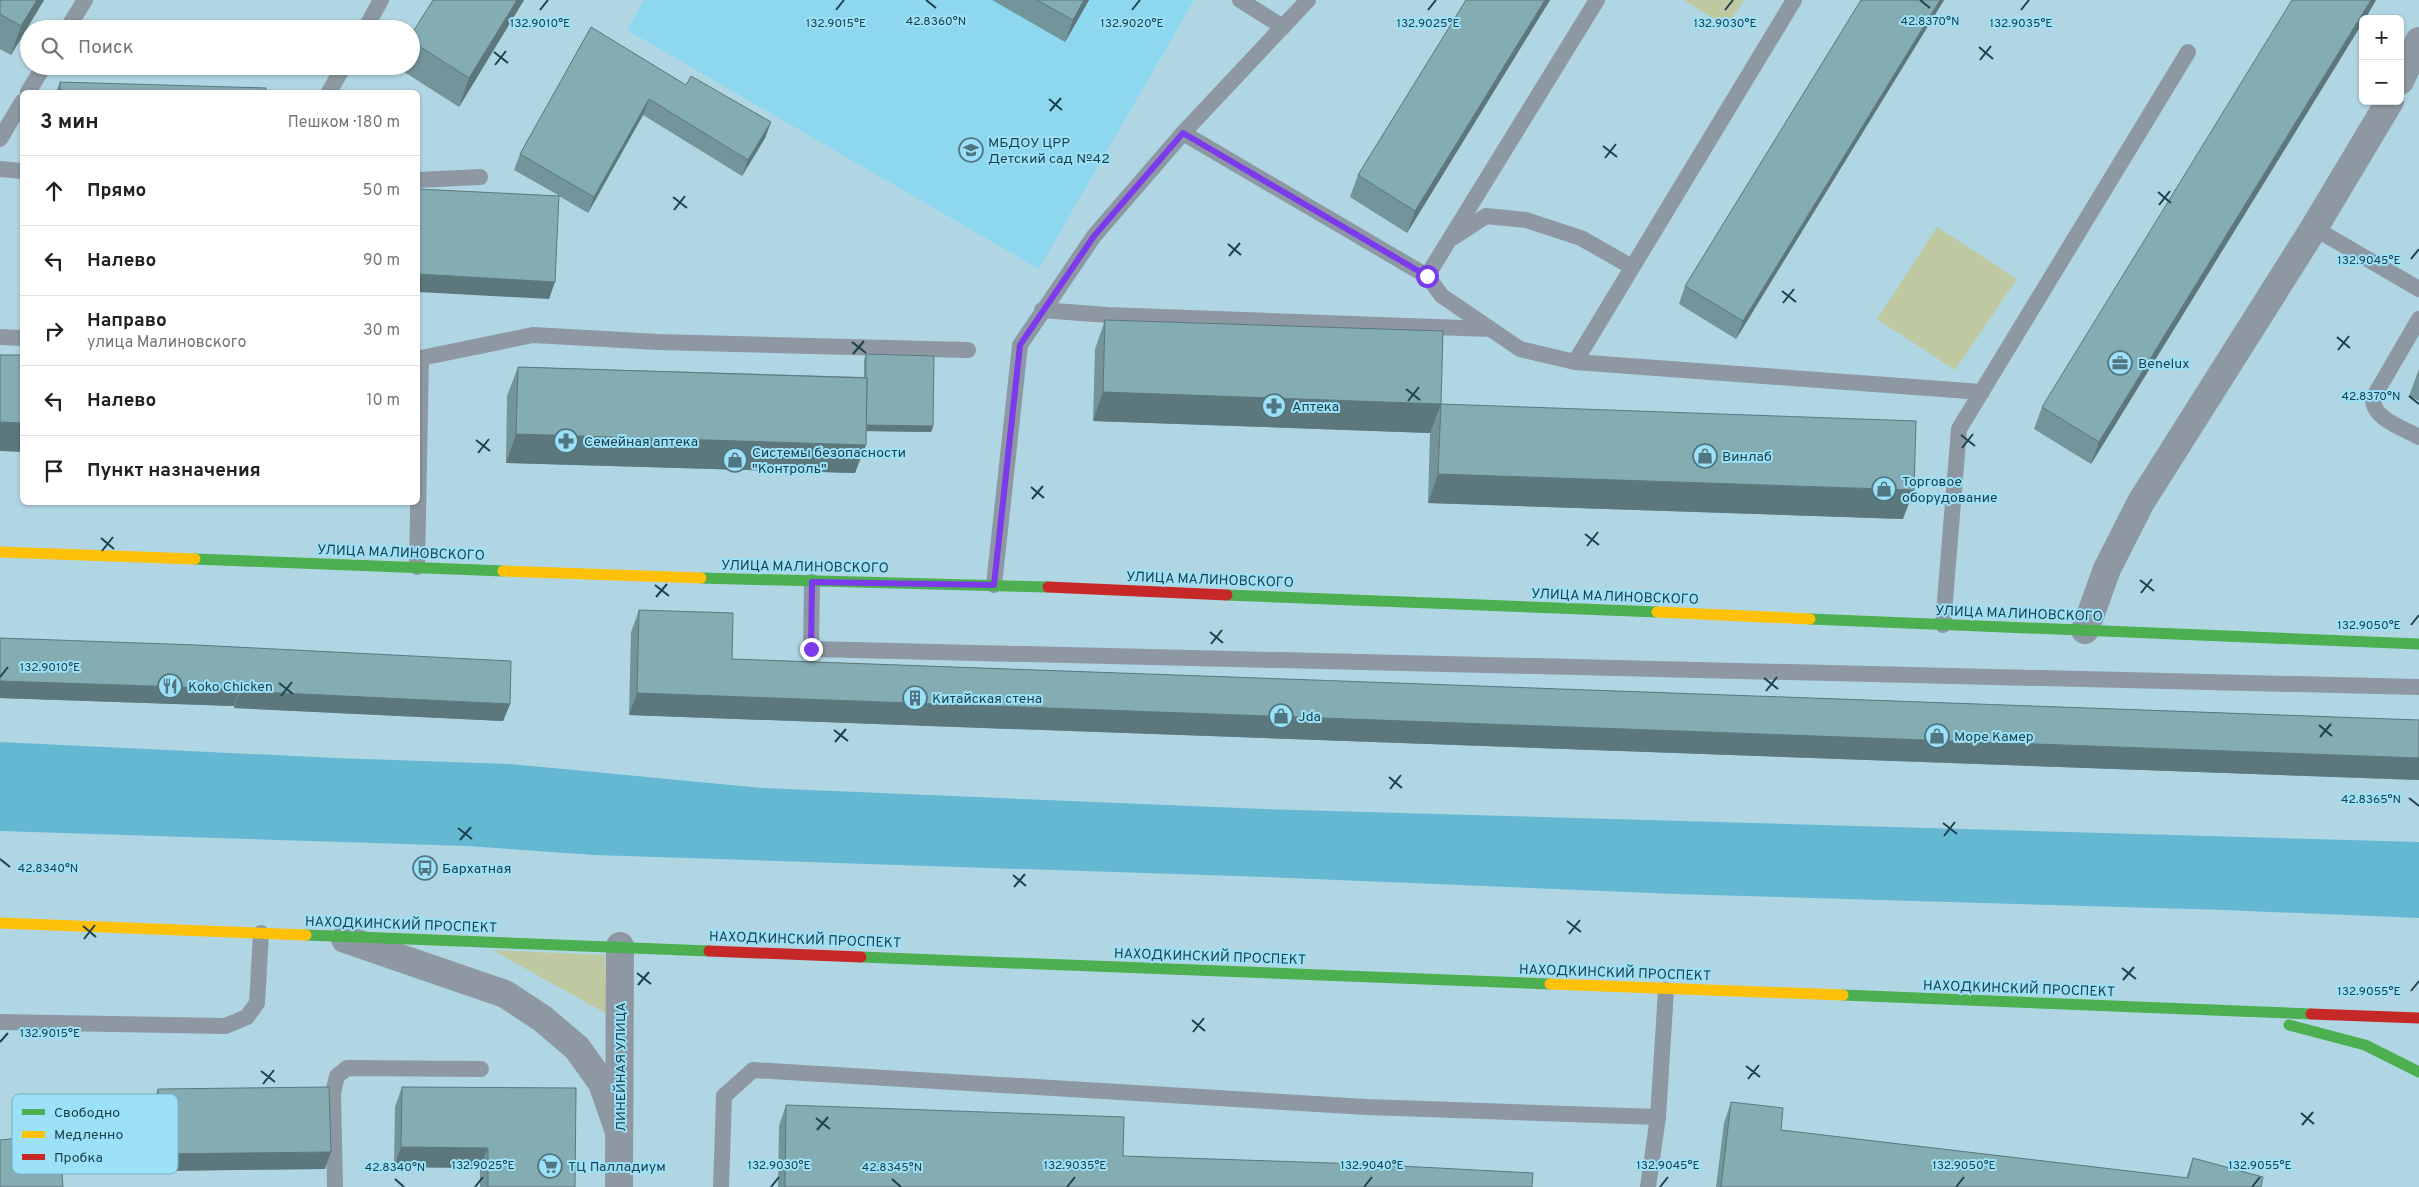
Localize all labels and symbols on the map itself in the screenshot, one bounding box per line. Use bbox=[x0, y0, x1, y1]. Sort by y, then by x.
text: 42.8360°N bbox=[906, 14, 966, 30]
text: 42.8370°N bbox=[1901, 14, 1959, 30]
text: 132.9010°E bbox=[510, 16, 570, 32]
text: 132.9015°E bbox=[806, 16, 866, 32]
text: 132.9020°E bbox=[1100, 16, 1164, 32]
text: 132.9025°E bbox=[1396, 16, 1460, 32]
text: 132.9030°E bbox=[1693, 16, 1757, 32]
text: 132.9035°E bbox=[1989, 16, 2053, 32]
place label: МБДОУ ЦРР Детский сад №42 bbox=[988, 135, 1110, 168]
school or university icon: МБДОУ ЦРР Детский сад №42 bbox=[958, 137, 984, 163]
text: 132.9045°E bbox=[2337, 253, 2401, 269]
route start bbox=[1416, 265, 1439, 288]
office icon: Benelux bbox=[2107, 350, 2133, 376]
place label: Benelux bbox=[2138, 356, 2190, 373]
text: 42.8370°N bbox=[2342, 389, 2400, 405]
pharmacy icon: Аптека bbox=[1261, 393, 1287, 419]
place label: Аптека bbox=[1292, 399, 1339, 416]
pharmacy icon: Семейная аптека bbox=[553, 428, 579, 454]
place label: Семейная аптека bbox=[584, 434, 698, 451]
shop icon: Винлаб bbox=[1692, 443, 1718, 469]
place label: Системы безопасности "Контроль" bbox=[752, 445, 906, 478]
shop icon: Системы безопасности "Контроль" bbox=[722, 447, 748, 473]
place label: Винлаб bbox=[1722, 449, 1772, 466]
place label: Торговое оборудование bbox=[1902, 474, 1997, 507]
shop icon: Торговое оборудование bbox=[1871, 476, 1897, 502]
street label: УЛИЦА МАЛИНОВСКОГО bbox=[317, 542, 485, 565]
street label: УЛИЦА МАЛИНОВСКОГО bbox=[721, 558, 889, 577]
street label: УЛИЦА МАЛИНОВСКОГО bbox=[1126, 569, 1294, 592]
street label: УЛИЦА МАЛИНОВСКОГО bbox=[1531, 586, 1699, 609]
street label: УЛИЦА МАЛИНОВСКОГО bbox=[1935, 603, 2103, 626]
text: 132.9050°E bbox=[2337, 618, 2401, 634]
route end bbox=[800, 638, 823, 661]
text: 132.9010°E bbox=[20, 660, 80, 676]
restaurant icon: Koko Chicken bbox=[157, 673, 183, 699]
place label: Koko Chicken bbox=[188, 679, 273, 696]
building icon: Китайская стена bbox=[902, 685, 928, 711]
place label: Китайская стена bbox=[932, 691, 1042, 708]
shop icon: Jda bbox=[1268, 703, 1294, 729]
place label: Jda bbox=[1298, 709, 1321, 726]
shop icon: Море Камер bbox=[1924, 723, 1950, 749]
place label: Море Камер bbox=[1954, 729, 2034, 746]
text: 42.8365°N bbox=[2341, 792, 2401, 808]
bus stop icon: Бархатная bbox=[412, 855, 438, 881]
text: 42.8340°N bbox=[18, 861, 78, 877]
place label: Бархатная bbox=[442, 861, 511, 878]
street label: НАХОДКИНСКИЙ ПРОСПЕКТ bbox=[305, 913, 497, 937]
street label: НАХОДКИНСКИЙ ПРОСПЕКТ bbox=[709, 928, 901, 952]
street label: НАХОДКИНСКИЙ ПРОСПЕКТ bbox=[1114, 945, 1306, 969]
street label: НАХОДКИНСКИЙ ПРОСПЕКТ bbox=[1519, 961, 1711, 985]
street label: НАХОДКИНСКИЙ ПРОСПЕКТ bbox=[1923, 977, 2115, 1001]
text: 132.9055°E bbox=[2337, 984, 2401, 1000]
street label: ЛИНЕЙНАЯ УЛИЦА bbox=[612, 1002, 630, 1132]
text: 132.9015°E bbox=[20, 1026, 80, 1042]
legend bbox=[12, 1094, 178, 1174]
text: Свободно bbox=[54, 1105, 120, 1122]
text: Медленно bbox=[54, 1127, 123, 1144]
text: Пробка bbox=[54, 1150, 103, 1167]
supermarket icon: ТЦ Палладиум bbox=[537, 1153, 563, 1179]
text: 132.9025°E bbox=[451, 1158, 515, 1174]
text: 132.9030°E bbox=[747, 1158, 811, 1174]
text: 132.9035°E bbox=[1043, 1158, 1107, 1174]
text: 132.9040°E bbox=[1340, 1158, 1404, 1174]
text: 132.9045°E bbox=[1636, 1158, 1700, 1174]
text: 132.9050°E bbox=[1932, 1158, 1996, 1174]
text: 132.9055°E bbox=[2228, 1158, 2292, 1174]
place label: ТЦ Палладиум bbox=[568, 1159, 666, 1176]
text: 42.8340°N bbox=[365, 1160, 425, 1176]
text: 42.8345°N bbox=[862, 1160, 922, 1176]

